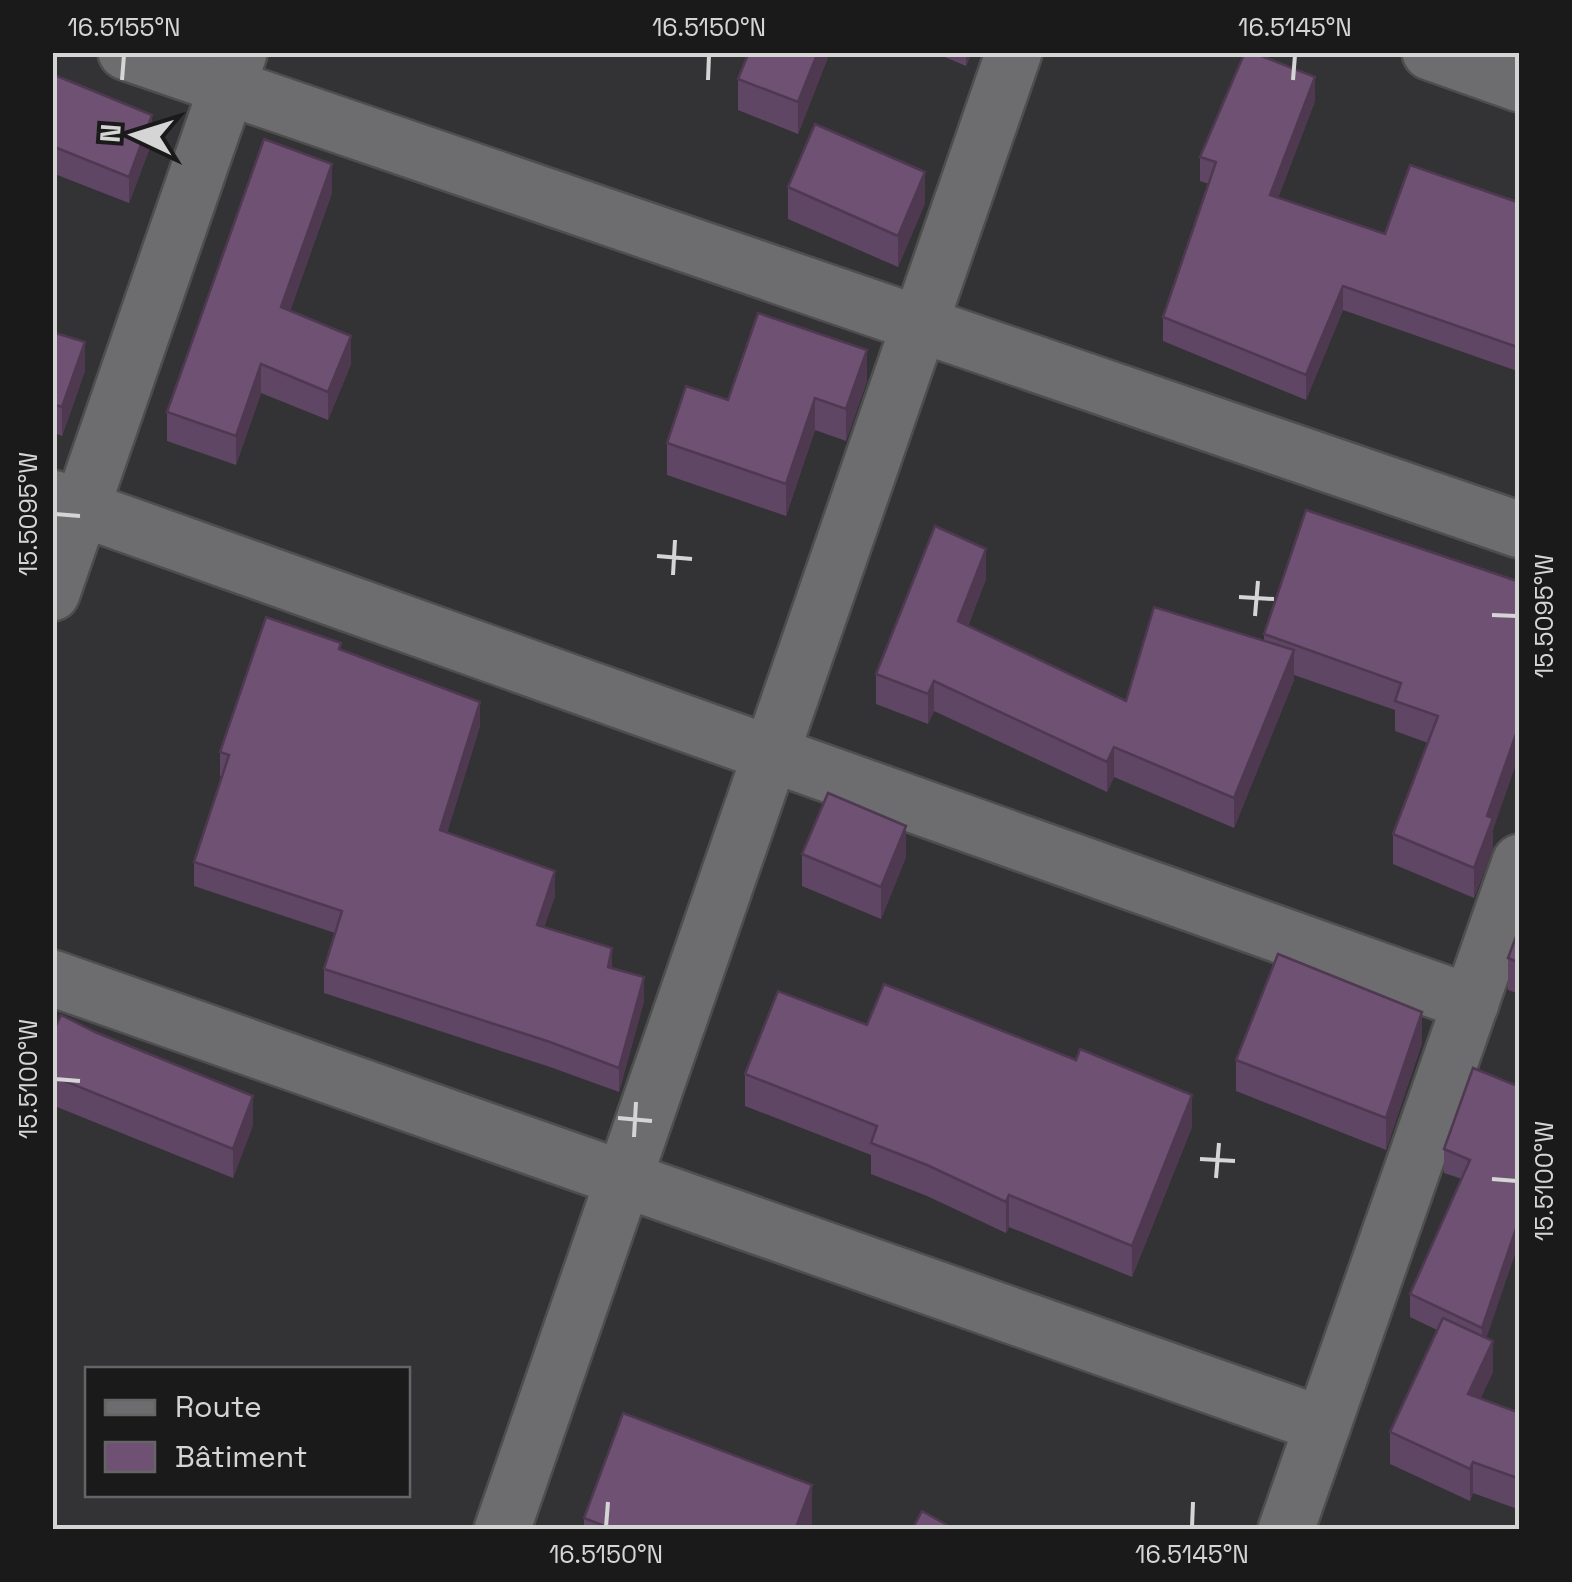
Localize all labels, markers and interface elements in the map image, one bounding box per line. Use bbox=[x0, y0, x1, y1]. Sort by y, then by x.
text: 16.5155°N bbox=[67, 11, 181, 43]
text: 16.5150°N bbox=[652, 11, 766, 43]
text: 16.5145°N bbox=[1238, 11, 1352, 43]
north arrow bbox=[85, 85, 185, 185]
text: N bbox=[91, 123, 129, 144]
text: 15.5095°W bbox=[12, 452, 44, 576]
text: 15.5095°W bbox=[1528, 554, 1560, 678]
text: 15.5100°W bbox=[12, 1019, 44, 1139]
text: 15.5100°W bbox=[1528, 1121, 1560, 1241]
legend bbox=[85, 1367, 410, 1497]
text: Route bbox=[175, 1387, 262, 1426]
text: Bâtiment bbox=[175, 1437, 308, 1476]
text: 16.5150°N bbox=[549, 1538, 663, 1570]
text: 16.5145°N bbox=[1135, 1538, 1249, 1570]

